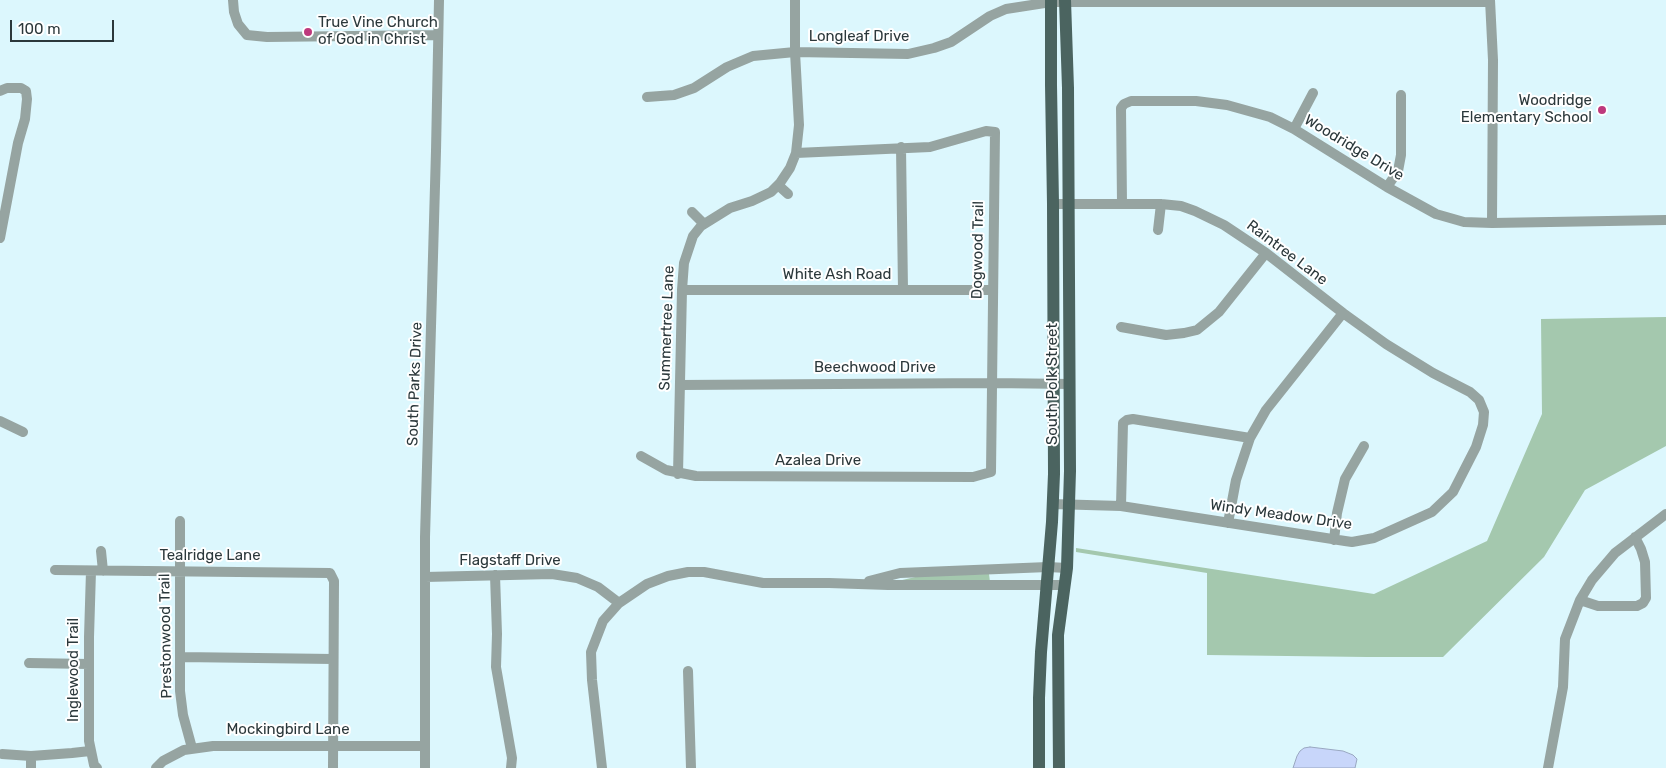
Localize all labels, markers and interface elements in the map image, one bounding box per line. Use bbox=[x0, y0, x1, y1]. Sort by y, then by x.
scale bar bbox=[12, 10, 116, 42]
place label: True Vine Church of God in Christ bbox=[318, 14, 438, 49]
text: 100 m bbox=[18, 20, 60, 38]
marker: True Vine Church of God in Christ bbox=[302, 26, 314, 38]
street label: Longleaf Drive bbox=[809, 28, 909, 46]
place label: Woodridge Elementary School bbox=[1461, 92, 1592, 127]
marker: Woodridge Elementary School bbox=[1596, 104, 1608, 116]
street label: Woodridge Drive bbox=[1301, 111, 1407, 185]
street label: Dogwood Trail bbox=[968, 201, 988, 299]
street label: Raintree Lane bbox=[1243, 217, 1331, 289]
street label: Summertree Lane bbox=[656, 265, 678, 391]
street label: White Ash Road bbox=[783, 266, 891, 284]
street label: South Parks Drive bbox=[404, 322, 426, 446]
street label: South Polk Street bbox=[1044, 323, 1062, 445]
street label: Beechwood Drive bbox=[814, 359, 936, 377]
street label: Azalea Drive bbox=[775, 452, 861, 470]
street label: Windy Meadow Drive bbox=[1209, 496, 1353, 534]
street label: Tealridge Lane bbox=[159, 547, 261, 565]
street label: Flagstaff Drive bbox=[459, 552, 561, 570]
street label: Prestonwood Trail bbox=[156, 573, 176, 699]
street label: Inglewood Trail bbox=[65, 618, 83, 722]
street label: Mockingbird Lane bbox=[226, 721, 350, 739]

